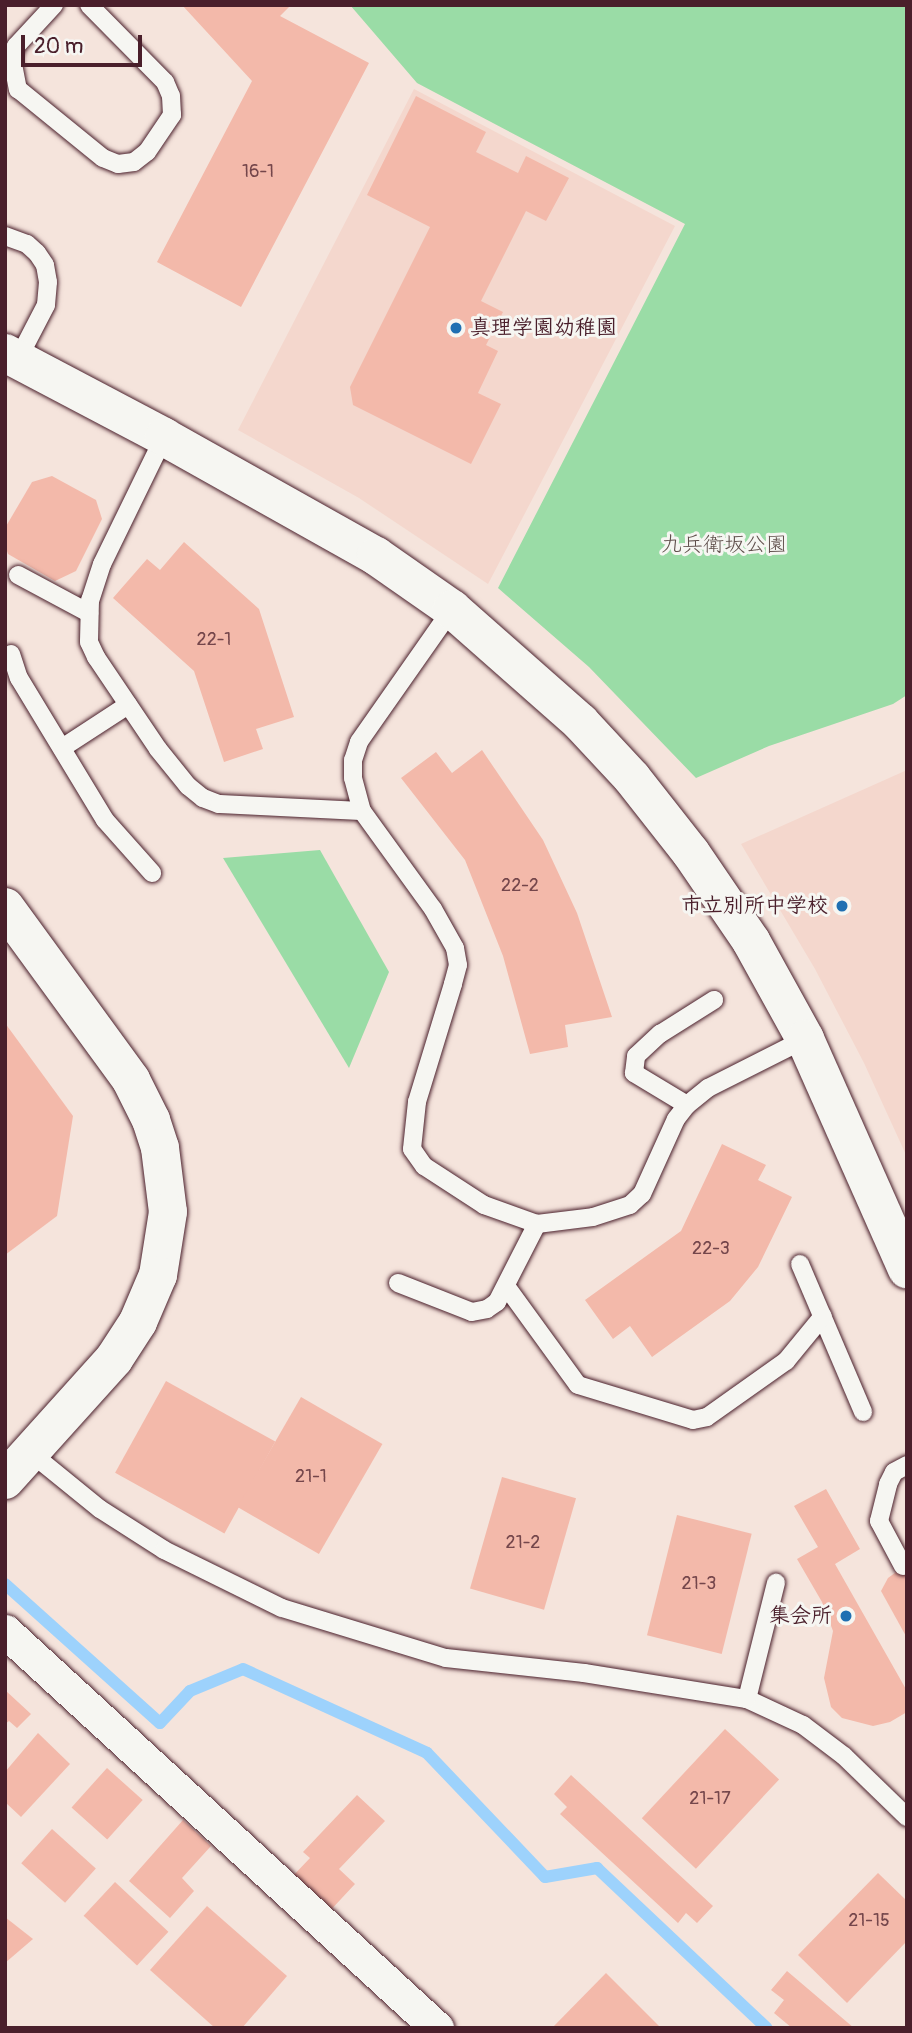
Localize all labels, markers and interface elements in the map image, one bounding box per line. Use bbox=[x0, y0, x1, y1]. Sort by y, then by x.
scale bar bbox=[24, 21, 145, 65]
text: 20 m bbox=[34, 33, 83, 60]
house number: 16-1 bbox=[242, 161, 274, 183]
place label: 真理学園幼稚園 bbox=[470, 315, 617, 341]
marker: 真理学園幼稚園 bbox=[448, 320, 464, 336]
park label: 九兵衛坂公園 bbox=[661, 532, 787, 558]
house number: 22-1 bbox=[197, 629, 231, 651]
house number: 22-2 bbox=[501, 875, 539, 897]
place label: 市立別所中学校 bbox=[681, 893, 828, 919]
marker: 市立別所中学校 bbox=[834, 898, 850, 914]
house number: 22-3 bbox=[692, 1238, 730, 1260]
house number: 21-1 bbox=[295, 1466, 327, 1488]
house number: 21-2 bbox=[506, 1532, 540, 1554]
house number: 21-3 bbox=[682, 1573, 716, 1595]
place label: 集会所 bbox=[769, 1603, 832, 1629]
marker: 集会所 bbox=[838, 1608, 854, 1624]
house number: 21-17 bbox=[689, 1788, 731, 1810]
house number: 21-15 bbox=[848, 1910, 890, 1932]

